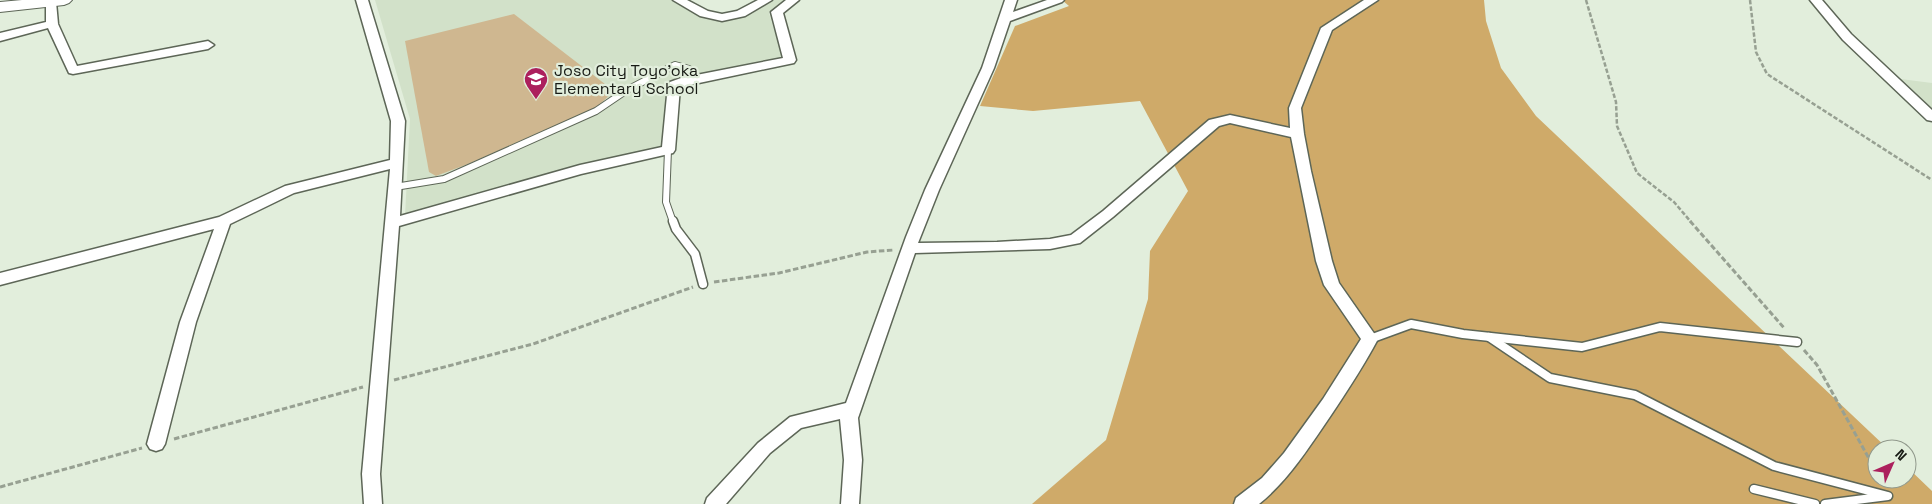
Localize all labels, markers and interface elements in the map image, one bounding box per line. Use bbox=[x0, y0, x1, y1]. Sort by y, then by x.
place label: Joso City Toyo'oka Elementary School bbox=[554, 60, 699, 99]
school or university icon: Joso City Toyo'oka Elementary School bbox=[523, 66, 549, 100]
north arrow bbox=[1867, 439, 1917, 489]
text: N bbox=[1892, 445, 1911, 464]

